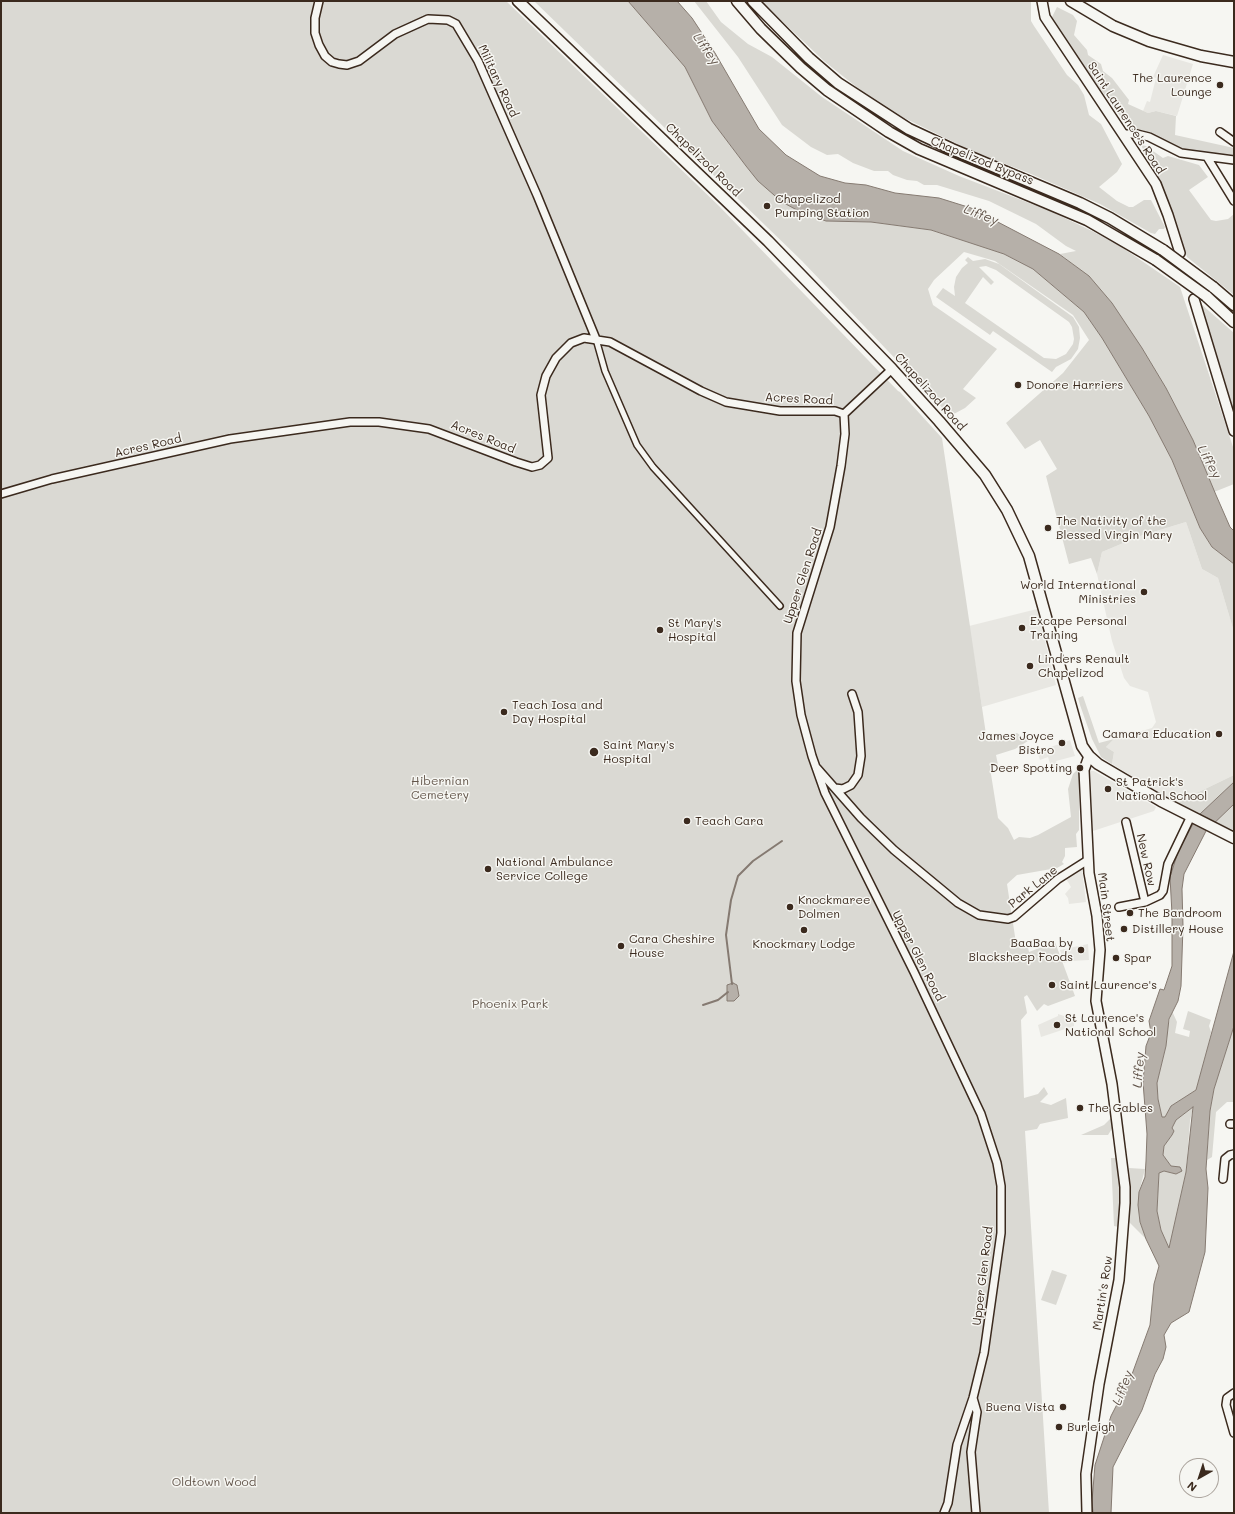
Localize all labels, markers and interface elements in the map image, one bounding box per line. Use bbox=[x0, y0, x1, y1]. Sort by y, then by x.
water label: Liffey bbox=[689, 30, 723, 68]
street label: Military Road bbox=[475, 42, 521, 120]
street label: Saint Laurence's Road bbox=[1084, 59, 1168, 177]
place label: The Laurence Lounge bbox=[1132, 71, 1212, 99]
marker: The Laurence Lounge bbox=[1215, 80, 1225, 90]
street label: Chapelizod Road bbox=[662, 120, 744, 200]
street label: Chapelizod Bypass bbox=[928, 134, 1036, 188]
place label: Chapelizod Pumping Station bbox=[775, 192, 869, 220]
marker: Chapelizod Pumping Station bbox=[762, 201, 772, 211]
water label: Liffey bbox=[962, 201, 1000, 229]
street label: Chapelizod Road bbox=[891, 350, 969, 434]
place label: Donore Harriers bbox=[1026, 378, 1123, 392]
marker: Donore Harriers bbox=[1013, 380, 1023, 390]
street label: Acres Road bbox=[764, 390, 834, 408]
street label: Acres Road bbox=[449, 418, 517, 456]
street label: Acres Road bbox=[113, 431, 183, 461]
water label: Liffey bbox=[1194, 443, 1224, 481]
place label: The Nativity of the Blessed Virgin Mary bbox=[1056, 514, 1172, 542]
marker: The Nativity of the Blessed Virgin Mary bbox=[1043, 523, 1053, 533]
street label: Upper Glen Road bbox=[781, 526, 825, 626]
place label: World International Ministries bbox=[1020, 578, 1136, 606]
marker: World International Ministries bbox=[1139, 587, 1149, 597]
place label: Excape Personal Training bbox=[1030, 614, 1127, 642]
place label: St Mary's Hospital bbox=[668, 616, 722, 644]
marker: Excape Personal Training bbox=[1017, 623, 1027, 633]
marker: St Mary's Hospital bbox=[655, 625, 665, 635]
place label: Linders Renault Chapelizod bbox=[1038, 652, 1129, 680]
marker: Linders Renault Chapelizod bbox=[1025, 661, 1035, 671]
place label: Teach Iosa and Day Hospital bbox=[512, 698, 603, 726]
marker: Teach Iosa and Day Hospital bbox=[499, 707, 509, 717]
place label: Camara Education bbox=[1102, 727, 1211, 741]
place label: James Joyce Bistro bbox=[979, 729, 1054, 757]
marker: Camara Education bbox=[1214, 729, 1224, 739]
place label: Saint Mary's Hospital bbox=[603, 738, 674, 766]
marker: James Joyce Bistro bbox=[1057, 738, 1067, 748]
marker: Saint Mary's Hospital bbox=[588, 746, 600, 758]
place label: Deer Spotting bbox=[990, 761, 1072, 775]
marker: Deer Spotting bbox=[1075, 763, 1085, 773]
park label: Hibernian Cemetery bbox=[411, 774, 469, 802]
place label: St Patrick's National School bbox=[1116, 775, 1207, 803]
marker: St Patrick's National School bbox=[1103, 784, 1113, 794]
place label: Teach Cara bbox=[695, 814, 764, 828]
marker: Teach Cara bbox=[682, 816, 692, 826]
street label: New Row bbox=[1133, 832, 1159, 888]
place label: National Ambulance Service College bbox=[496, 855, 613, 883]
street label: Park Lane bbox=[1006, 863, 1060, 911]
marker: National Ambulance Service College bbox=[483, 864, 493, 874]
street label: Main Street bbox=[1095, 872, 1117, 942]
place label: Knockmaree Dolmen bbox=[798, 893, 870, 921]
marker: Knockmaree Dolmen bbox=[785, 902, 795, 912]
place label: The Bandroom bbox=[1138, 906, 1222, 920]
street label: Upper Glen Road bbox=[889, 908, 947, 1004]
marker: The Bandroom bbox=[1125, 908, 1135, 918]
place label: Distillery House bbox=[1132, 922, 1224, 936]
marker: Distillery House bbox=[1119, 924, 1129, 934]
marker: Knockmary Lodge bbox=[799, 925, 809, 935]
place label: Cara Cheshire House bbox=[629, 932, 715, 960]
place label: BaaBaa by Blacksheep Foods bbox=[969, 936, 1073, 964]
place label: Knockmary Lodge bbox=[752, 937, 856, 951]
marker: Cara Cheshire House bbox=[616, 941, 626, 951]
marker: BaaBaa by Blacksheep Foods bbox=[1076, 945, 1086, 955]
place label: Spar bbox=[1124, 951, 1152, 965]
marker: Spar bbox=[1111, 953, 1121, 963]
place label: Saint Laurence's bbox=[1060, 978, 1157, 992]
marker: Saint Laurence's bbox=[1047, 980, 1057, 990]
park label: Phoenix Park bbox=[472, 997, 548, 1011]
place label: St Laurence's National School bbox=[1065, 1011, 1156, 1039]
marker: St Laurence's National School bbox=[1052, 1020, 1062, 1030]
water label: Liffey bbox=[1130, 1052, 1148, 1088]
place label: The Gables bbox=[1088, 1101, 1153, 1115]
marker: The Gables bbox=[1075, 1103, 1085, 1113]
street label: Upper Glen Road bbox=[970, 1226, 996, 1326]
street label: Martin's Row bbox=[1090, 1255, 1116, 1331]
water label: Liffey bbox=[1109, 1369, 1137, 1407]
place label: Buena Vista bbox=[986, 1400, 1055, 1414]
marker: Buena Vista bbox=[1058, 1402, 1068, 1412]
place label: Burleigh bbox=[1067, 1420, 1115, 1434]
marker: Burleigh bbox=[1054, 1422, 1064, 1432]
north arrow bbox=[1179, 1458, 1219, 1498]
park label: Oldtown Wood bbox=[172, 1475, 256, 1489]
text: N bbox=[1184, 1478, 1200, 1495]

